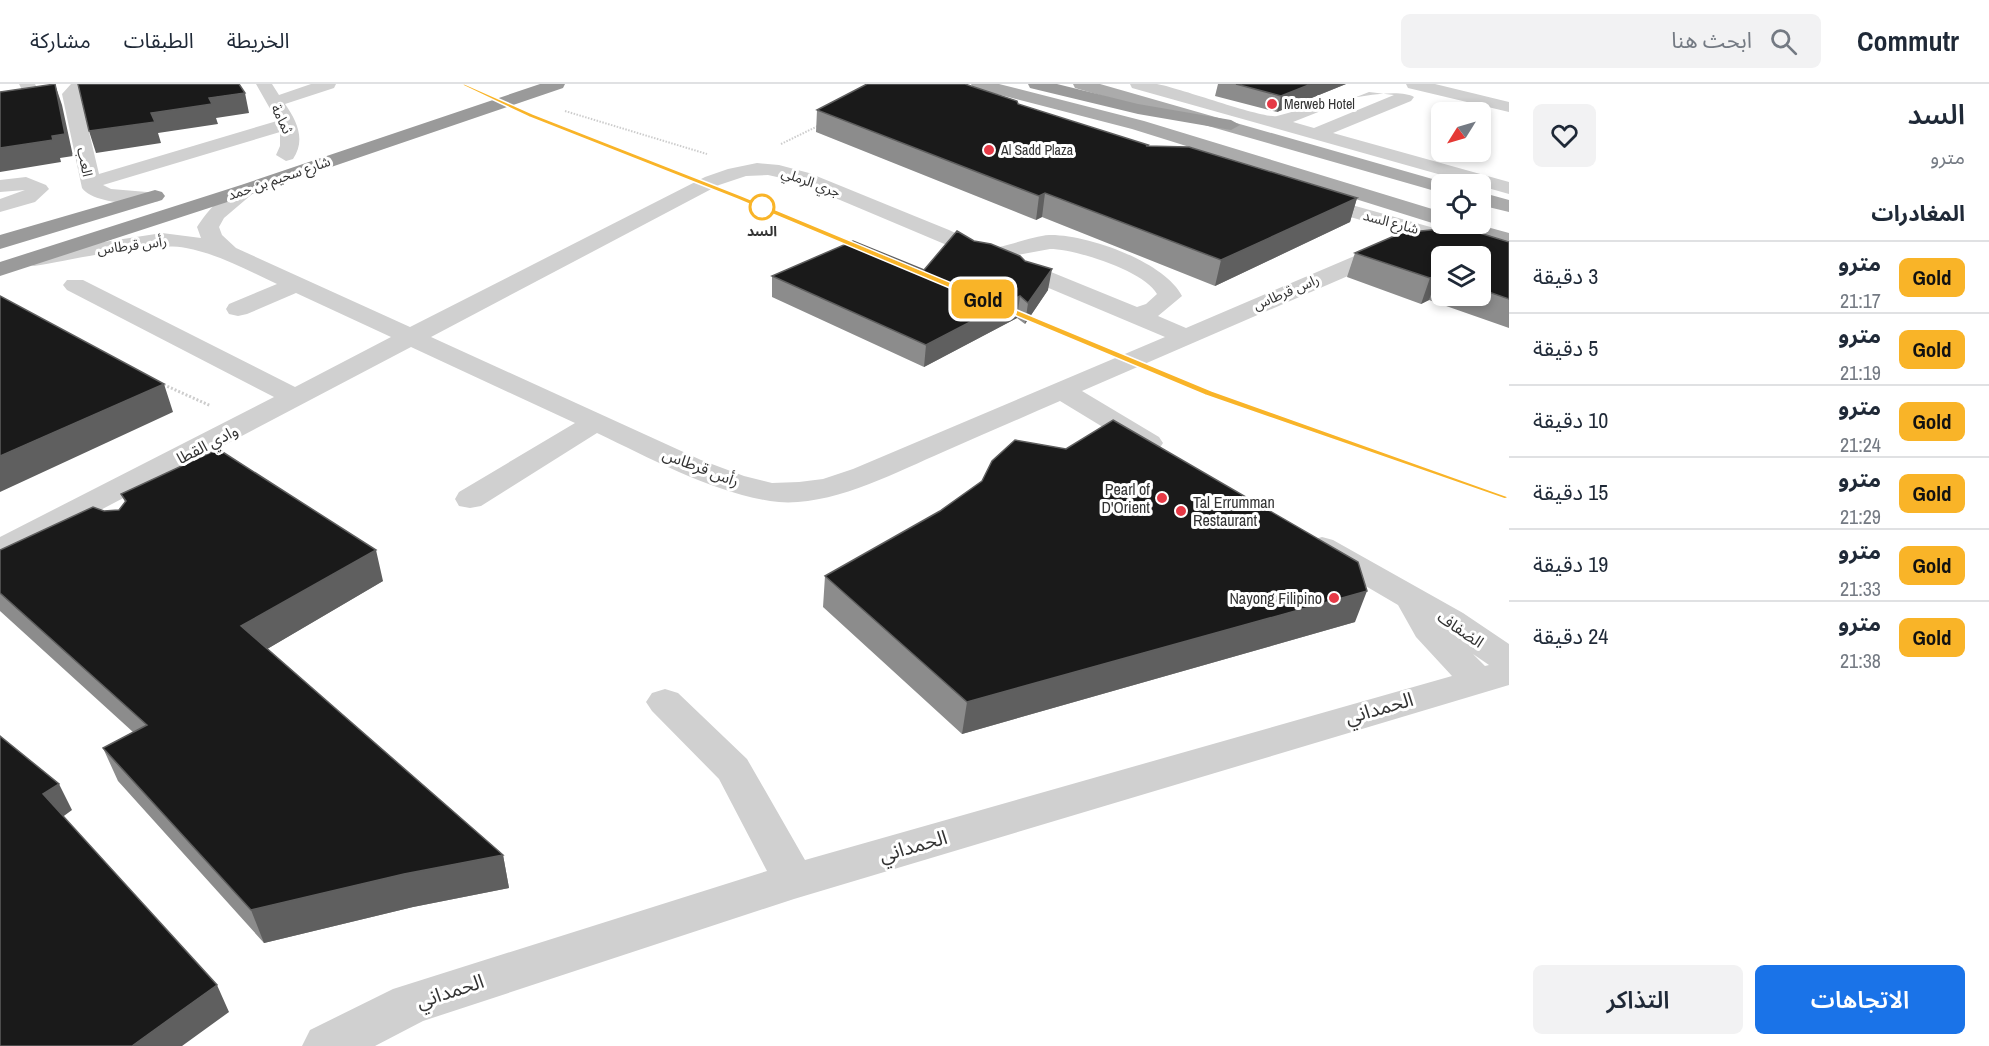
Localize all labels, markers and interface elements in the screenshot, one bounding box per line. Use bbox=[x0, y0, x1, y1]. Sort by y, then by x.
search box bbox=[1401, 14, 1821, 68]
text: Commutr bbox=[1857, 22, 1959, 60]
text: ابحث هنا bbox=[1671, 25, 1752, 55]
icon: search bbox=[1767, 25, 1800, 58]
text: مشاركة bbox=[30, 26, 91, 55]
text: الطبقات bbox=[124, 26, 194, 55]
text: الخريطة bbox=[227, 26, 290, 55]
place label: Merweb Hotel bbox=[1284, 95, 1355, 113]
text: السد bbox=[1907, 95, 1965, 133]
marker: Merweb Hotel bbox=[1265, 97, 1279, 111]
street label: ثمامة bbox=[267, 101, 297, 137]
north arrow bbox=[1431, 102, 1491, 162]
map controls bbox=[1431, 102, 1491, 306]
button: heart bbox=[1533, 104, 1596, 167]
place label: Al Sadd Plaza bbox=[1000, 141, 1074, 159]
marker: Al Sadd Plaza bbox=[982, 143, 996, 157]
text: مترو bbox=[1930, 143, 1965, 170]
street label: العب bbox=[73, 146, 97, 178]
street label: شارع سحيم بن حمد bbox=[225, 152, 333, 206]
street label: جري الرملي bbox=[778, 163, 843, 203]
button: locate bbox=[1431, 174, 1491, 234]
marker: السد bbox=[749, 194, 775, 220]
text: المغادرات bbox=[1871, 198, 1965, 228]
street label: شارع السد bbox=[1361, 206, 1421, 240]
place label: السد bbox=[747, 222, 777, 240]
street label: رأس قرطاس bbox=[96, 232, 168, 258]
button: layers bbox=[1431, 246, 1491, 306]
text: مترو bbox=[1838, 248, 1881, 278]
text: 3 دقيقة bbox=[1533, 261, 1598, 291]
text: Gold bbox=[1912, 263, 1952, 292]
street label: راس قرطاس bbox=[1250, 270, 1322, 314]
line badge: Gold bbox=[941, 280, 1025, 318]
text: Gold bbox=[963, 285, 1003, 314]
text: 21:17 bbox=[1840, 287, 1881, 314]
text: مترو bbox=[1838, 320, 1881, 350]
text: 5 دقيقة bbox=[1533, 333, 1598, 363]
text: Gold bbox=[1912, 335, 1952, 364]
text: 21:19 bbox=[1840, 359, 1881, 386]
text: مترو bbox=[1838, 392, 1881, 422]
text: 10 دقيقة bbox=[1533, 405, 1608, 435]
text: Gold bbox=[1912, 407, 1952, 436]
street label: وادي القطا bbox=[172, 419, 242, 470]
text: 21:24 bbox=[1840, 431, 1881, 458]
street label: رأس قرطاس bbox=[660, 442, 742, 492]
text: مترو bbox=[1838, 464, 1881, 494]
text: 15 دقيقة bbox=[1533, 477, 1608, 507]
place label: Pearl of D'Orient bbox=[1102, 478, 1150, 518]
text: Gold bbox=[1912, 479, 1952, 508]
marker: Pearl of D'Orient bbox=[1155, 491, 1169, 505]
place label: Tal Errumman Restaurant bbox=[1193, 491, 1275, 531]
text: 21:29 bbox=[1840, 503, 1881, 530]
marker: Tal Errumman Restaurant bbox=[1174, 504, 1188, 518]
text: مترو bbox=[1838, 536, 1881, 566]
text: 19 دقيقة bbox=[1533, 549, 1608, 579]
text: Gold bbox=[1912, 551, 1952, 580]
text: 21:33 bbox=[1840, 575, 1881, 602]
place label: Nayong Filipino bbox=[1229, 587, 1322, 609]
marker: Nayong Filipino bbox=[1327, 591, 1341, 605]
street label: الضفاف bbox=[1434, 605, 1488, 653]
text: مترو bbox=[1838, 608, 1881, 638]
text: 24 دقيقة bbox=[1533, 621, 1608, 651]
text: Gold bbox=[1912, 623, 1952, 652]
text: 21:38 bbox=[1840, 647, 1881, 674]
street label: الحمداني bbox=[1342, 685, 1417, 733]
street label: الحمداني bbox=[876, 823, 951, 871]
button: التذاكر bbox=[1533, 965, 1743, 1034]
button: الاتجاهات bbox=[1755, 965, 1965, 1034]
street label: الحمداني bbox=[412, 967, 488, 1017]

